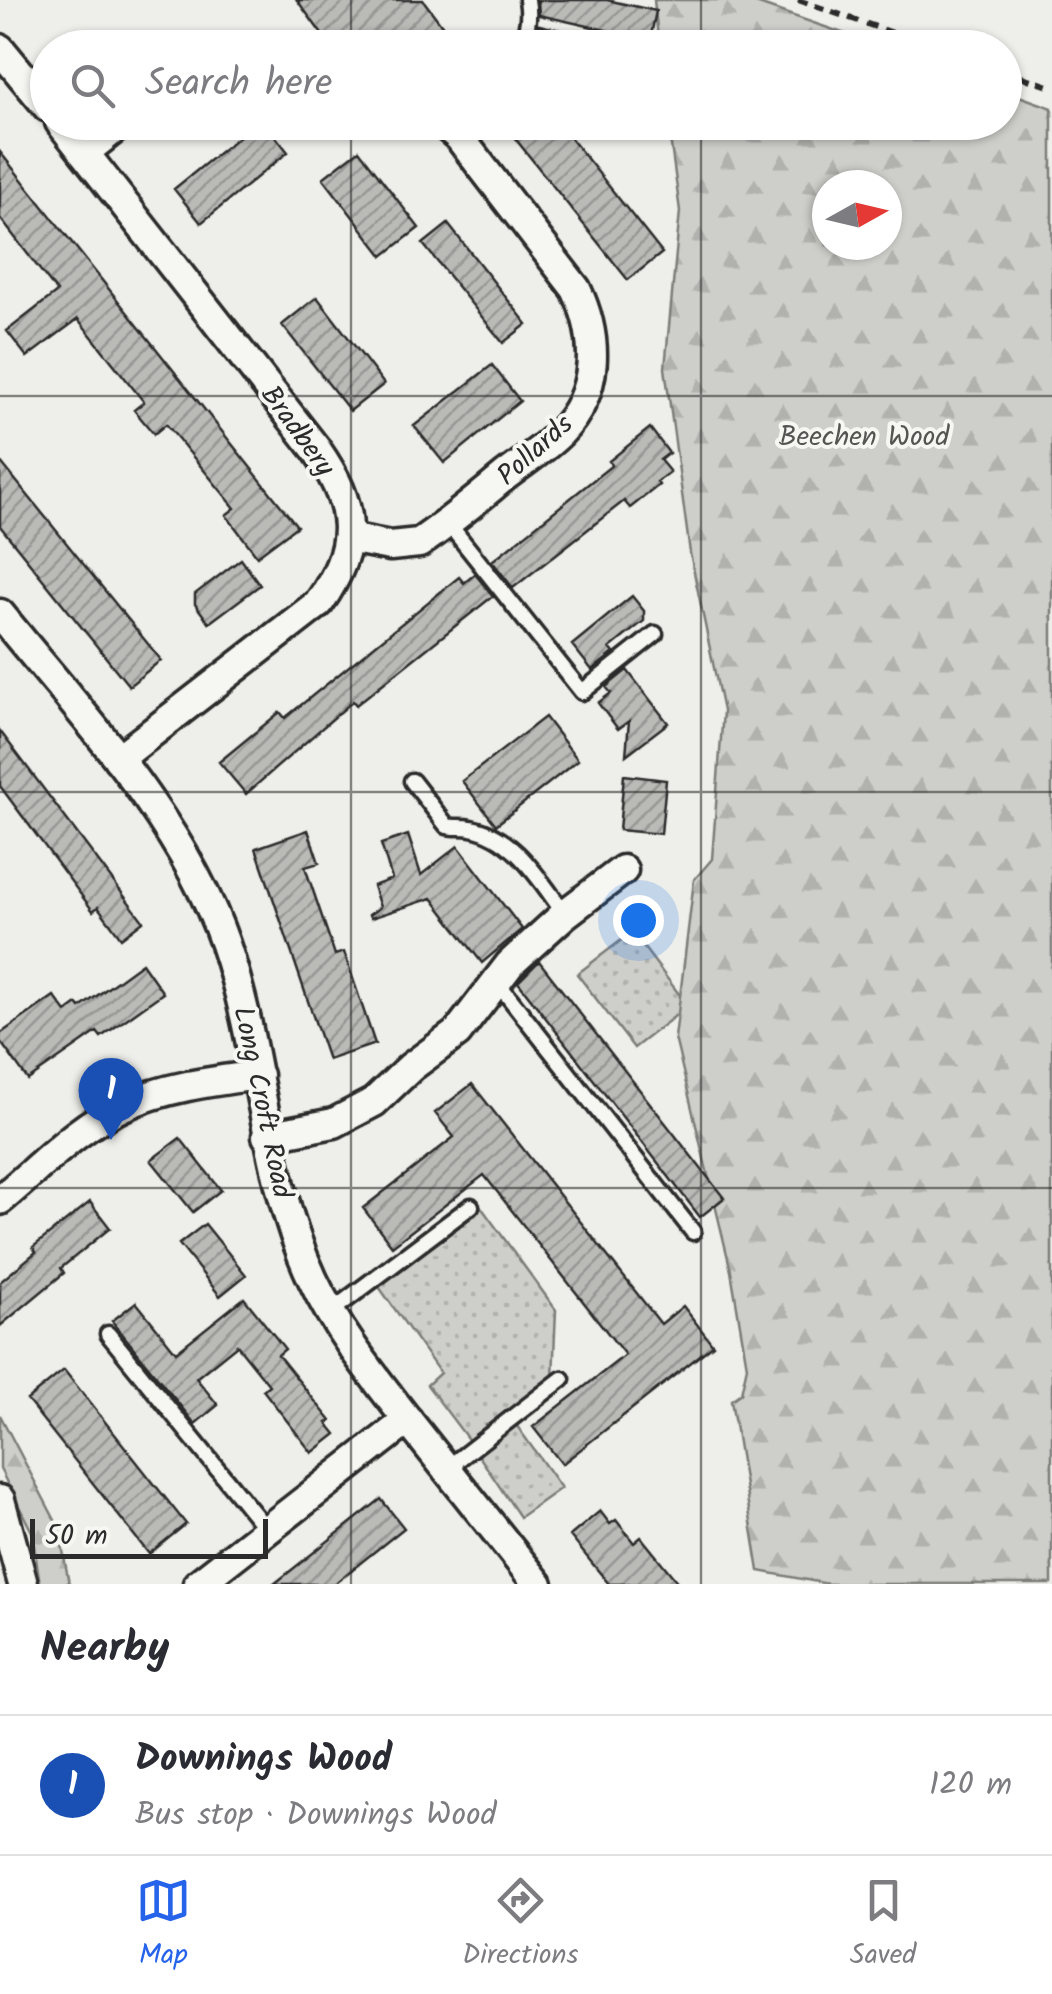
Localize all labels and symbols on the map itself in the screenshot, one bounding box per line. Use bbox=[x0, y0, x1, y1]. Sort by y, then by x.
north arrow bbox=[812, 170, 902, 260]
street label: Bradbery bbox=[248, 376, 346, 487]
street label: Pollards bbox=[487, 404, 584, 498]
park label: Beechen Wood bbox=[779, 415, 950, 460]
your location bbox=[613, 895, 664, 946]
street label: Long Croft Road bbox=[219, 1003, 304, 1204]
pin: 1 bbox=[78, 1058, 144, 1140]
scale bar bbox=[30, 1514, 268, 1558]

